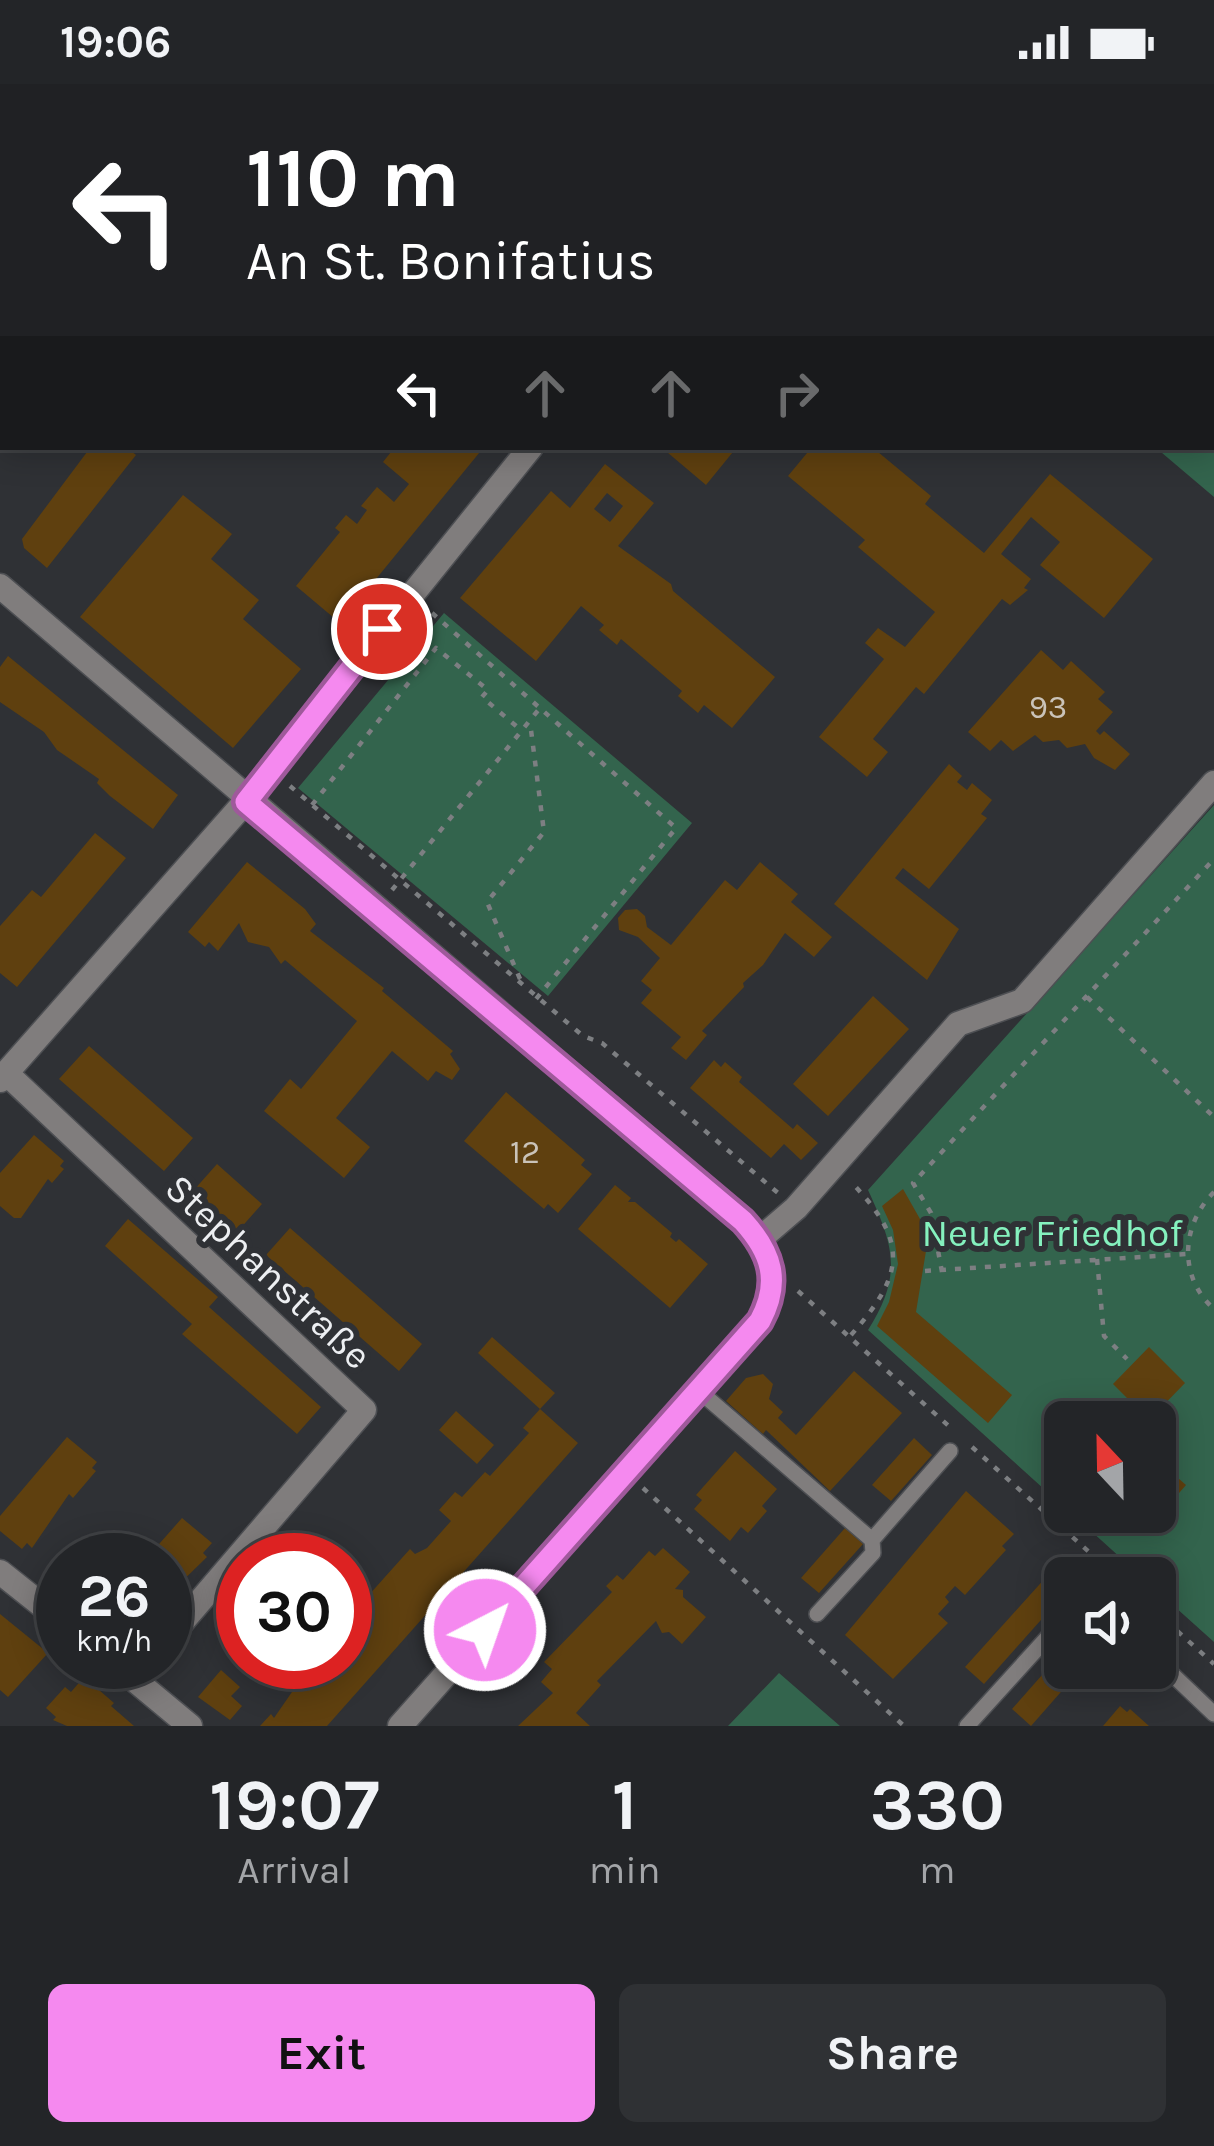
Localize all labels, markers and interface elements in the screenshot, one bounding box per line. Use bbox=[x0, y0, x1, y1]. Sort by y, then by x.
text: 19:06 bbox=[60, 16, 171, 68]
text: 110 m bbox=[246, 129, 460, 227]
icon: left bbox=[48, 132, 204, 288]
text: An St. Bonifatius bbox=[246, 229, 655, 293]
icon: left bbox=[386, 360, 452, 426]
icon: ahead bbox=[512, 360, 578, 426]
icon: ahead bbox=[638, 360, 704, 426]
icon: right bbox=[764, 360, 830, 426]
pin bbox=[331, 578, 433, 680]
icon: arrive bbox=[349, 596, 415, 662]
house number: 93 bbox=[1029, 688, 1067, 726]
house number: 12 bbox=[510, 1133, 540, 1171]
street label: Stephanstraße bbox=[156, 1165, 381, 1379]
park label: Neuer Friedhof bbox=[921, 1210, 1183, 1256]
north arrow bbox=[1044, 1401, 1176, 1533]
map controls bbox=[1044, 1401, 1176, 1689]
speed limit sign: 30 bbox=[216, 1533, 372, 1689]
button: sound bbox=[1044, 1557, 1176, 1689]
text: 26 bbox=[78, 1561, 150, 1631]
position arrow bbox=[422, 1567, 548, 1693]
text: km/h bbox=[76, 1623, 152, 1659]
text: 19:07 bbox=[209, 1763, 380, 1847]
text: 1 bbox=[612, 1763, 637, 1847]
text: 330 bbox=[870, 1763, 1005, 1847]
text: Arrival bbox=[237, 1847, 352, 1893]
text: min bbox=[589, 1847, 660, 1893]
text: m bbox=[919, 1847, 955, 1893]
button: Exit bbox=[48, 1984, 595, 2122]
button: Share bbox=[619, 1984, 1166, 2122]

